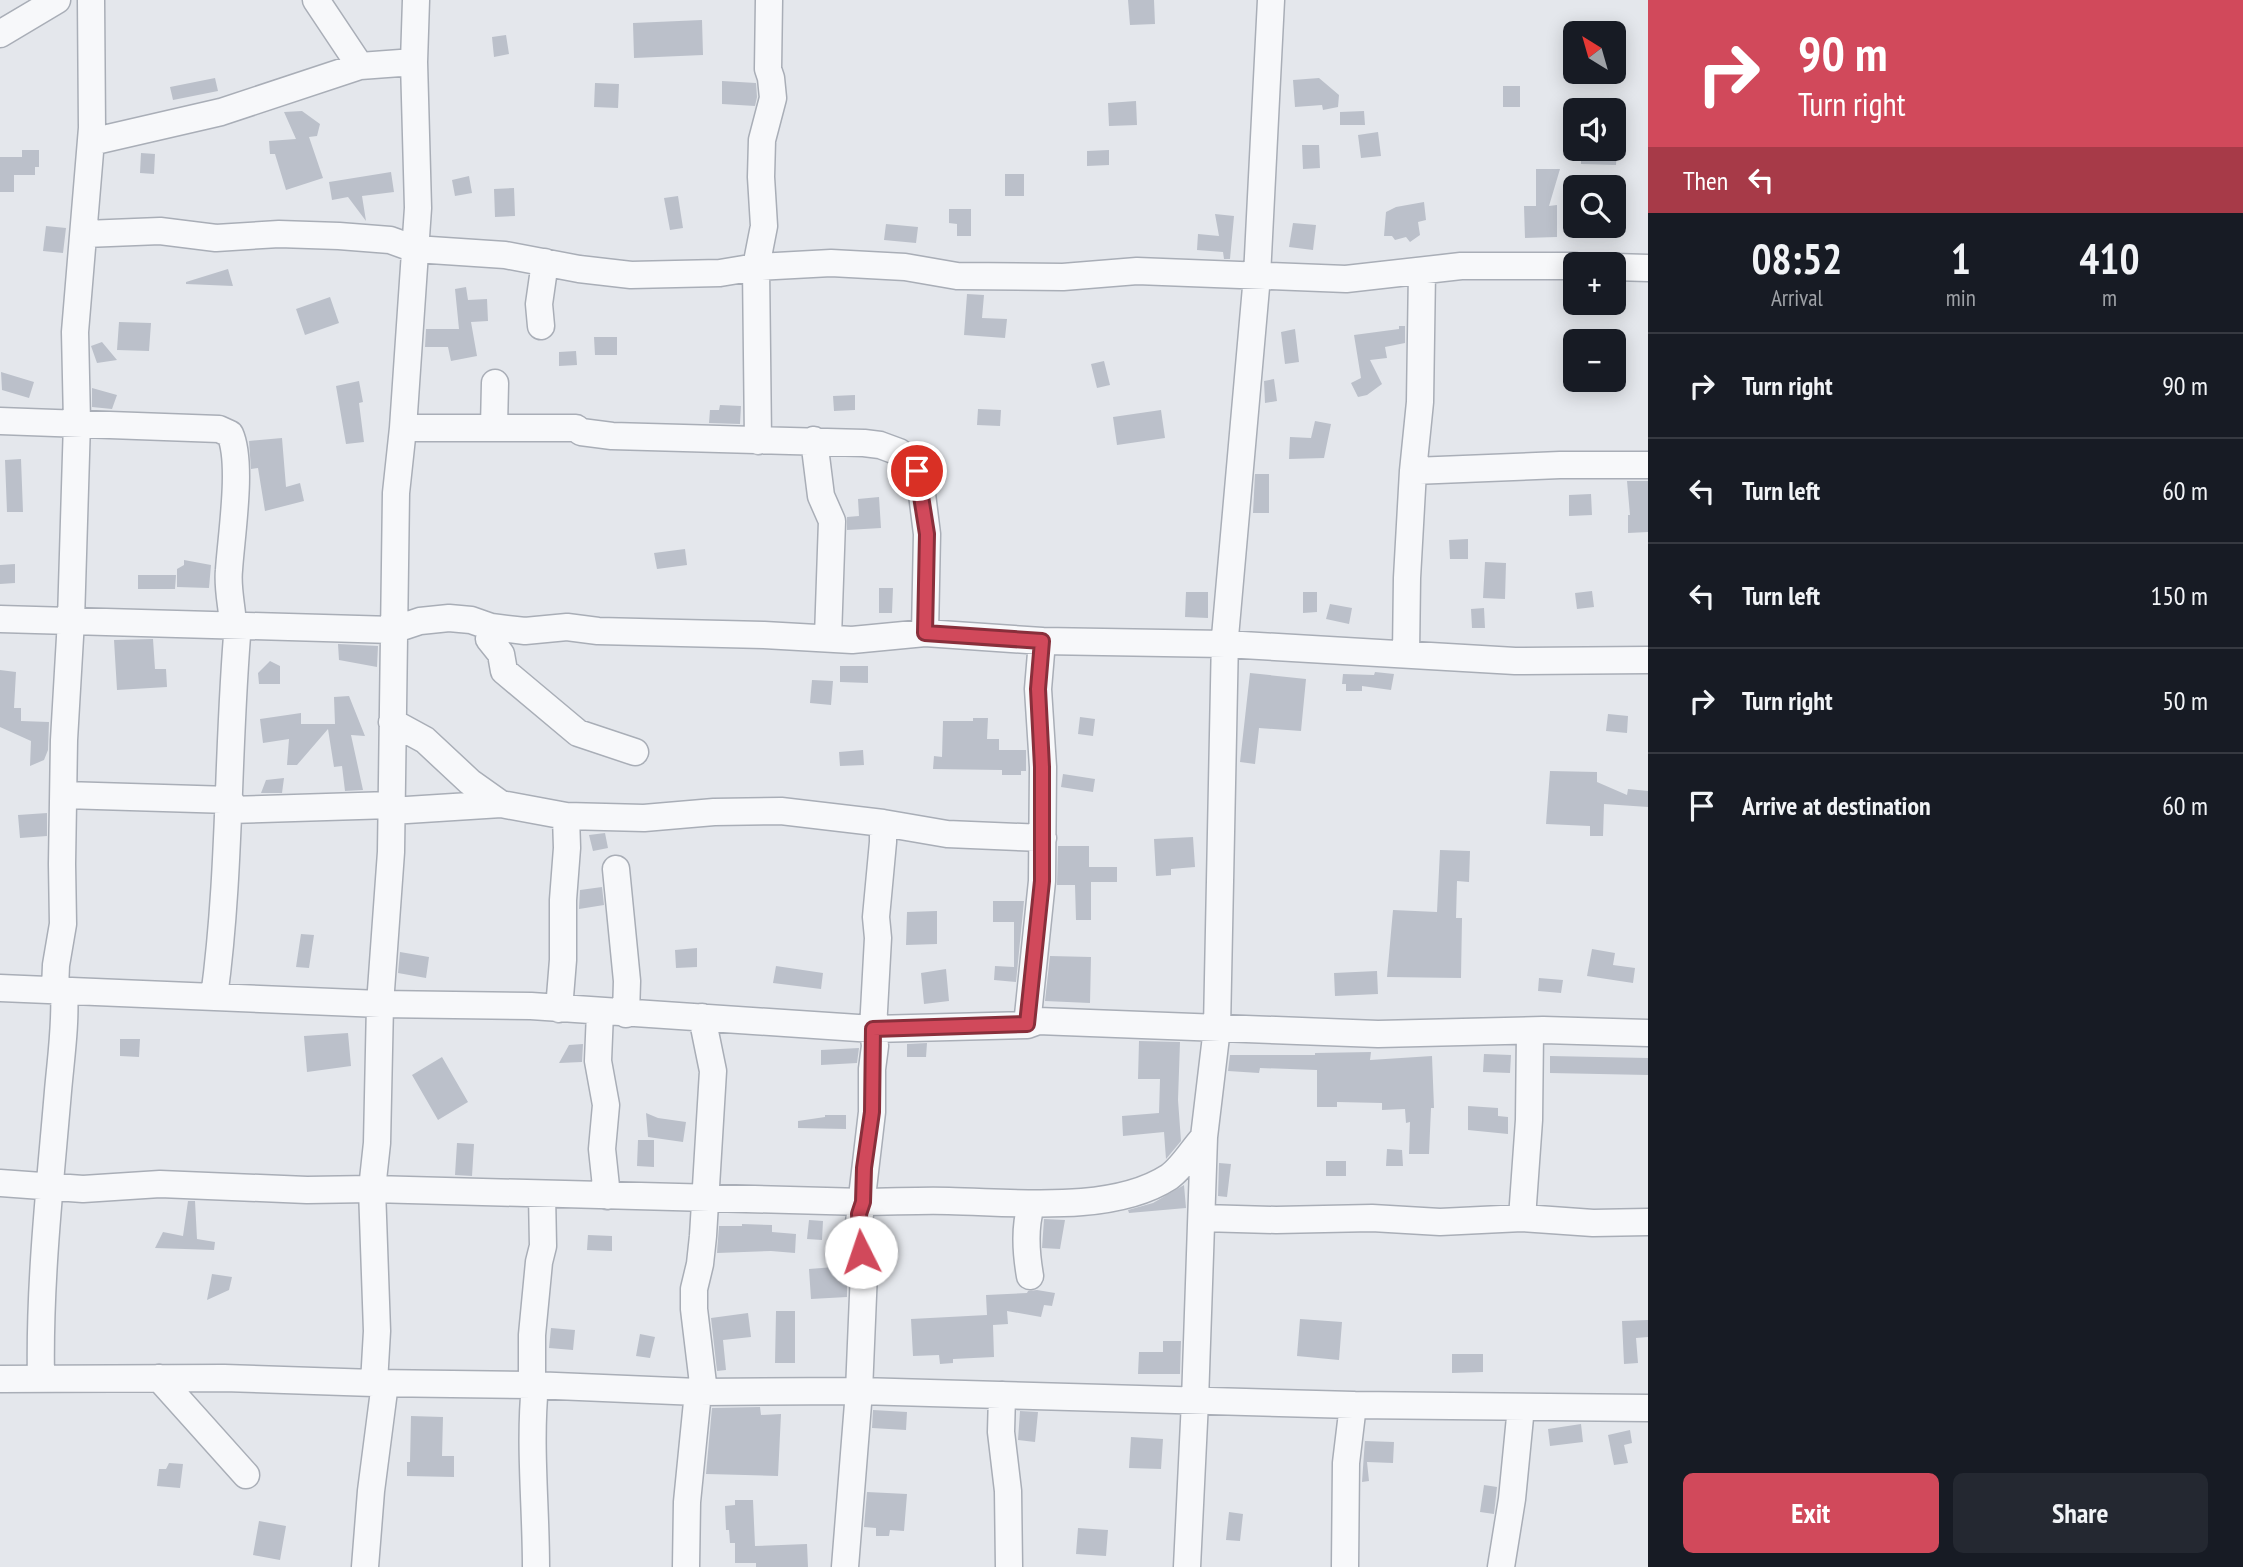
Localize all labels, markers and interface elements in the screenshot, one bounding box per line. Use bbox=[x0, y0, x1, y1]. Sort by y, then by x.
north arrow bbox=[1563, 21, 1626, 84]
map controls bbox=[1563, 21, 1626, 392]
text: 90 m bbox=[1798, 21, 1887, 85]
icon: right bbox=[1683, 28, 1774, 119]
text: Turn right bbox=[1798, 83, 1906, 125]
button: sound bbox=[1563, 98, 1626, 161]
icon: left bbox=[1742, 161, 1780, 199]
text: Then bbox=[1683, 164, 1728, 197]
button: search bbox=[1563, 175, 1626, 238]
text: 08:52 bbox=[1751, 231, 1842, 286]
text: 1 bbox=[1951, 231, 1971, 286]
text: 410 bbox=[2079, 231, 2140, 286]
button: + bbox=[1563, 252, 1626, 315]
text: Arrival bbox=[1771, 283, 1823, 312]
text: min bbox=[1946, 283, 1976, 312]
text: m bbox=[2102, 283, 2117, 312]
button: − bbox=[1563, 329, 1626, 392]
icon: right bbox=[1683, 367, 1721, 405]
text: Turn right bbox=[1742, 369, 1833, 402]
text: 90 m bbox=[2162, 369, 2208, 402]
pin bbox=[887, 441, 947, 501]
icon: arrive bbox=[898, 452, 936, 490]
icon: left bbox=[1683, 472, 1721, 510]
text: Turn left bbox=[1742, 474, 1820, 507]
text: 60 m bbox=[2162, 474, 2208, 507]
icon: left bbox=[1683, 577, 1721, 615]
text: Turn left bbox=[1742, 579, 1820, 612]
text: 150 m bbox=[2150, 579, 2208, 612]
icon: right bbox=[1683, 682, 1721, 720]
text: Turn right bbox=[1742, 684, 1833, 717]
text: 50 m bbox=[2162, 684, 2208, 717]
icon: arrive bbox=[1683, 787, 1721, 825]
text: Arrive at destination bbox=[1742, 789, 1931, 822]
text: 60 m bbox=[2162, 789, 2208, 822]
position arrow bbox=[824, 1215, 898, 1289]
button: Exit bbox=[1683, 1473, 1939, 1553]
button: Share bbox=[1953, 1473, 2208, 1553]

